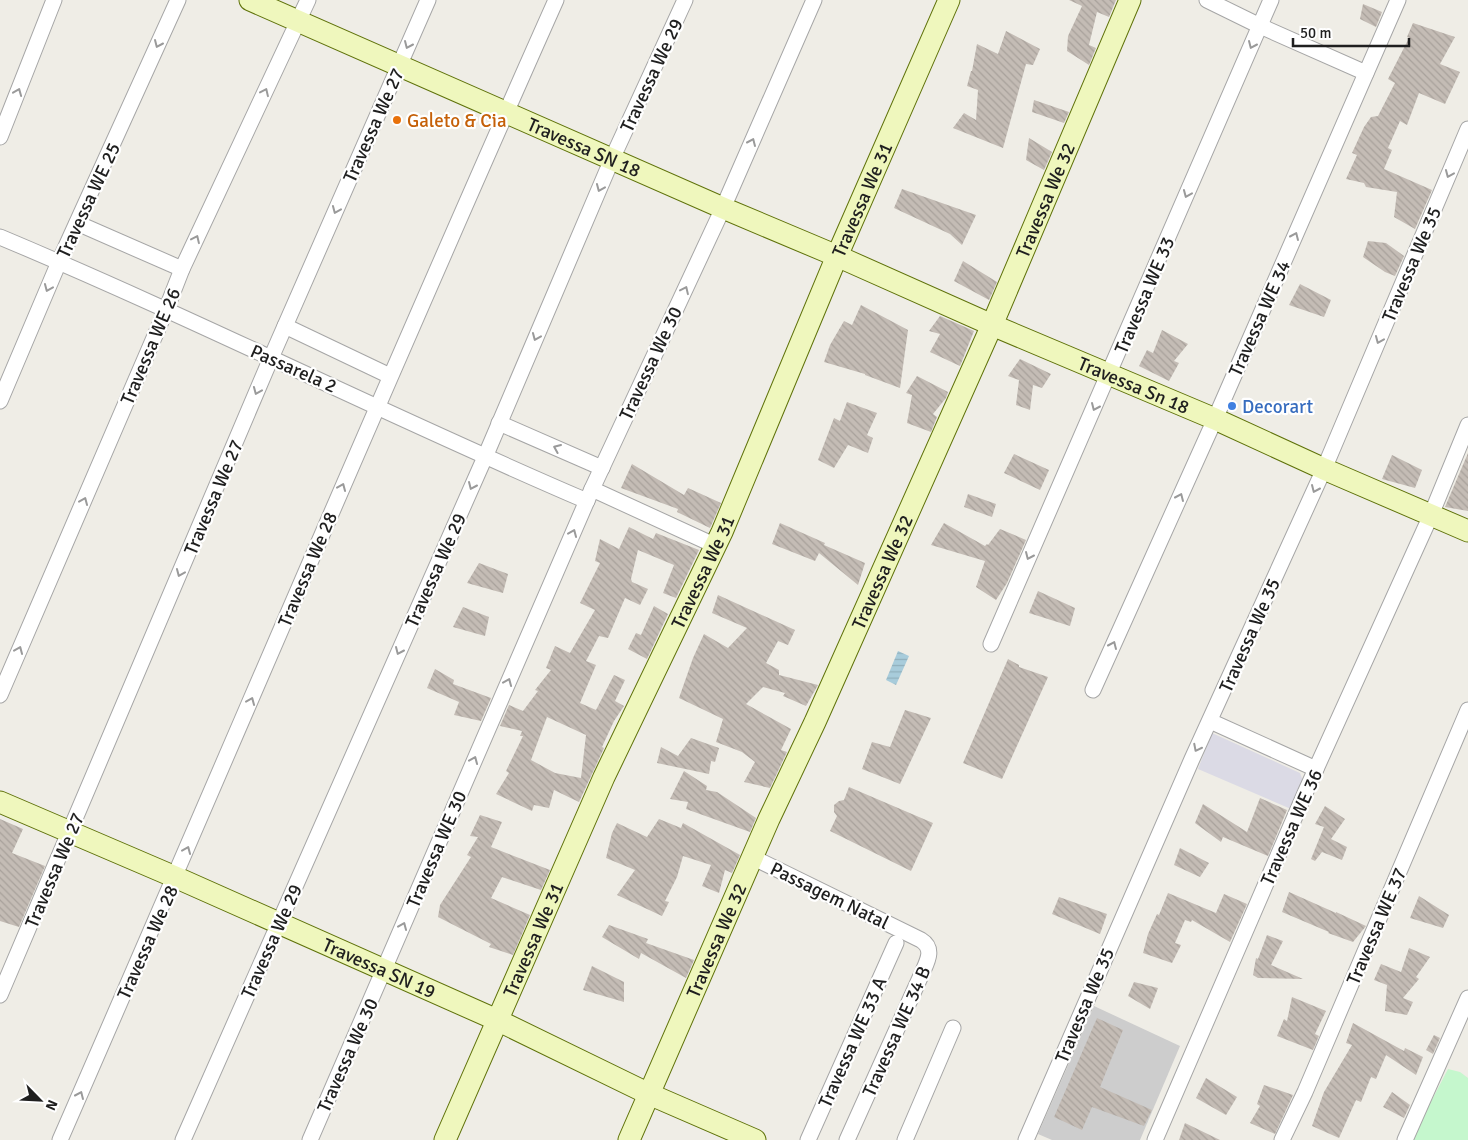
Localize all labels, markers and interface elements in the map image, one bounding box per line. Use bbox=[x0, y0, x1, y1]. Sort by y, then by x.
street label: Travessa We 29 bbox=[615, 15, 689, 136]
scale bar bbox=[1293, 15, 1409, 47]
text: 50 m bbox=[1300, 24, 1331, 42]
one-way arrow bbox=[154, 39, 164, 48]
one-way arrow bbox=[403, 40, 414, 49]
one-way arrow bbox=[1247, 40, 1258, 49]
street label: Travessa We 27 bbox=[338, 65, 410, 186]
one-way arrow bbox=[12, 88, 22, 97]
one-way arrow bbox=[259, 88, 269, 97]
place label: Galeto & Cia bbox=[407, 109, 507, 133]
street label: Travessa SN 18 bbox=[523, 112, 644, 183]
marker: Galeto & Cia bbox=[391, 114, 403, 126]
one-way arrow bbox=[745, 138, 756, 147]
street label: Travessa WE 25 bbox=[52, 139, 126, 262]
street label: Travessa We 31 bbox=[827, 139, 898, 261]
street label: Travessa We 32 bbox=[1011, 139, 1081, 262]
one-way arrow bbox=[1445, 169, 1455, 178]
one-way arrow bbox=[595, 183, 606, 192]
one-way arrow bbox=[1183, 189, 1194, 198]
street label: Travessa We 35 bbox=[1377, 203, 1447, 325]
one-way arrow bbox=[331, 205, 342, 214]
one-way arrow bbox=[1288, 232, 1299, 241]
street label: Travessa WE 33 bbox=[1110, 233, 1180, 357]
one-way arrow bbox=[190, 235, 200, 244]
street label: Travessa WE 34 bbox=[1224, 257, 1296, 380]
one-way arrow bbox=[43, 283, 54, 292]
street label: Travessa WE 26 bbox=[116, 284, 186, 408]
one-way arrow bbox=[678, 286, 689, 295]
street label: Travessa We 30 bbox=[614, 303, 688, 424]
one-way arrow bbox=[531, 332, 542, 341]
one-way arrow bbox=[1374, 335, 1385, 344]
street label: Passarela 2 bbox=[247, 339, 341, 399]
street label: Travessa Sn 18 bbox=[1074, 352, 1193, 420]
one-way arrow bbox=[253, 386, 264, 395]
place label: Decorart bbox=[1242, 395, 1313, 419]
marker: Decorart bbox=[1226, 400, 1238, 412]
one-way arrow bbox=[1090, 402, 1101, 411]
street label: Travessa We 27 bbox=[179, 436, 249, 558]
one-way arrow bbox=[553, 444, 562, 455]
one-way arrow bbox=[467, 481, 478, 490]
one-way arrow bbox=[336, 483, 347, 492]
one-way arrow bbox=[1311, 484, 1321, 493]
one-way arrow bbox=[1173, 493, 1184, 502]
one-way arrow bbox=[77, 497, 88, 506]
street label: Travessa We 28 bbox=[273, 508, 343, 630]
street label: Travessa We 29 bbox=[400, 510, 472, 631]
street label: Travessa We 32 bbox=[847, 511, 919, 633]
street label: Travessa We 31 bbox=[666, 512, 741, 633]
one-way arrow bbox=[566, 529, 577, 538]
one-way arrow bbox=[1025, 551, 1036, 560]
one-way arrow bbox=[176, 568, 187, 577]
street label: Travessa We 35 bbox=[1214, 575, 1286, 696]
one-way arrow bbox=[1106, 641, 1117, 650]
one-way arrow bbox=[13, 646, 24, 655]
one-way arrow bbox=[394, 646, 405, 655]
one-way arrow bbox=[502, 678, 513, 687]
one-way arrow bbox=[244, 697, 255, 706]
one-way arrow bbox=[1193, 743, 1203, 752]
one-way arrow bbox=[468, 756, 479, 765]
street label: Travessa WE 36 bbox=[1256, 766, 1328, 889]
street label: Travessa WE 30 bbox=[402, 787, 472, 911]
street label: Travessa We 27 bbox=[20, 809, 90, 931]
one-way arrow bbox=[180, 846, 191, 855]
street label: Passagem Natal bbox=[766, 857, 893, 935]
street label: Travessa WE 37 bbox=[1342, 864, 1412, 988]
street label: Travessa We 31 bbox=[498, 879, 569, 1001]
street label: Travessa We 32 bbox=[682, 880, 753, 1002]
street label: Travessa We 29 bbox=[236, 881, 308, 1002]
street label: Travessa We 28 bbox=[112, 882, 184, 1003]
one-way arrow bbox=[397, 922, 408, 931]
street label: Travessa SN 19 bbox=[319, 933, 439, 1004]
street label: Travessa We 35 bbox=[1050, 944, 1120, 1066]
street label: Travessa WE 34 B bbox=[857, 962, 936, 1100]
street label: Travessa WE 33 A bbox=[813, 973, 893, 1111]
street label: Travessa We 30 bbox=[312, 995, 384, 1116]
north arrow bbox=[15, 1075, 65, 1125]
one-way arrow bbox=[73, 1091, 84, 1100]
text: N bbox=[42, 1097, 61, 1113]

